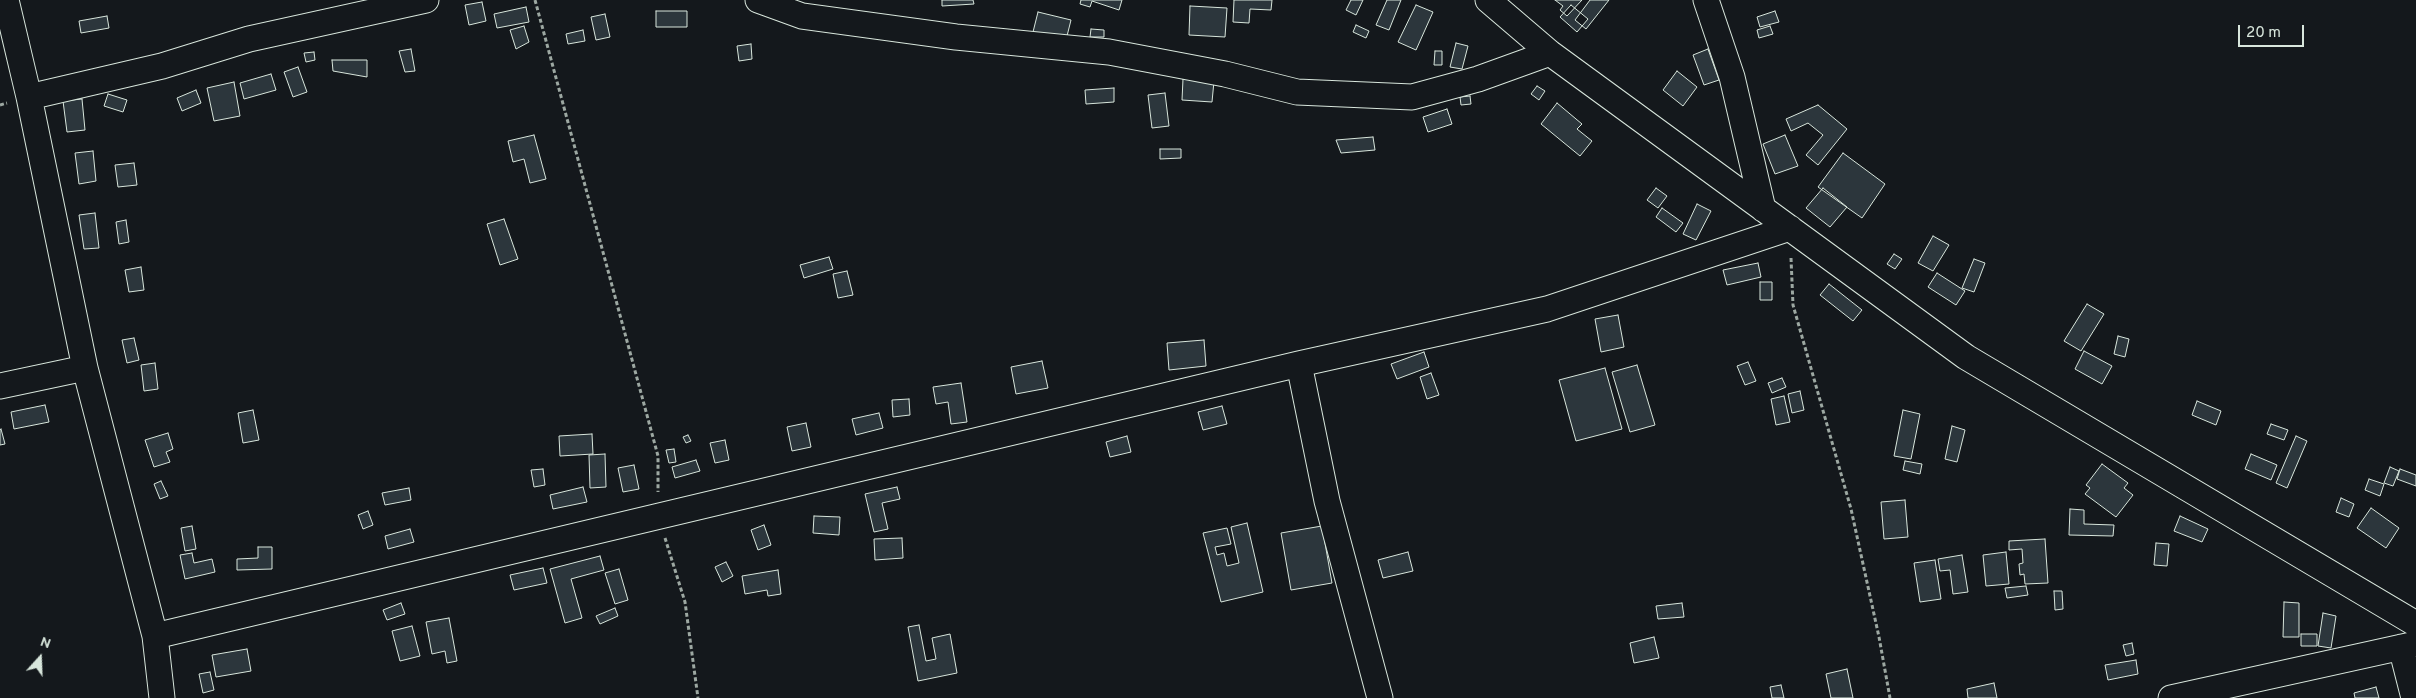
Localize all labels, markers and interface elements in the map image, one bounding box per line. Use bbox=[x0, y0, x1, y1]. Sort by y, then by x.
scale bar bbox=[2241, 15, 2307, 47]
text: 20 m bbox=[2246, 24, 2281, 43]
north arrow bbox=[15, 633, 65, 683]
text: N bbox=[38, 634, 53, 653]

